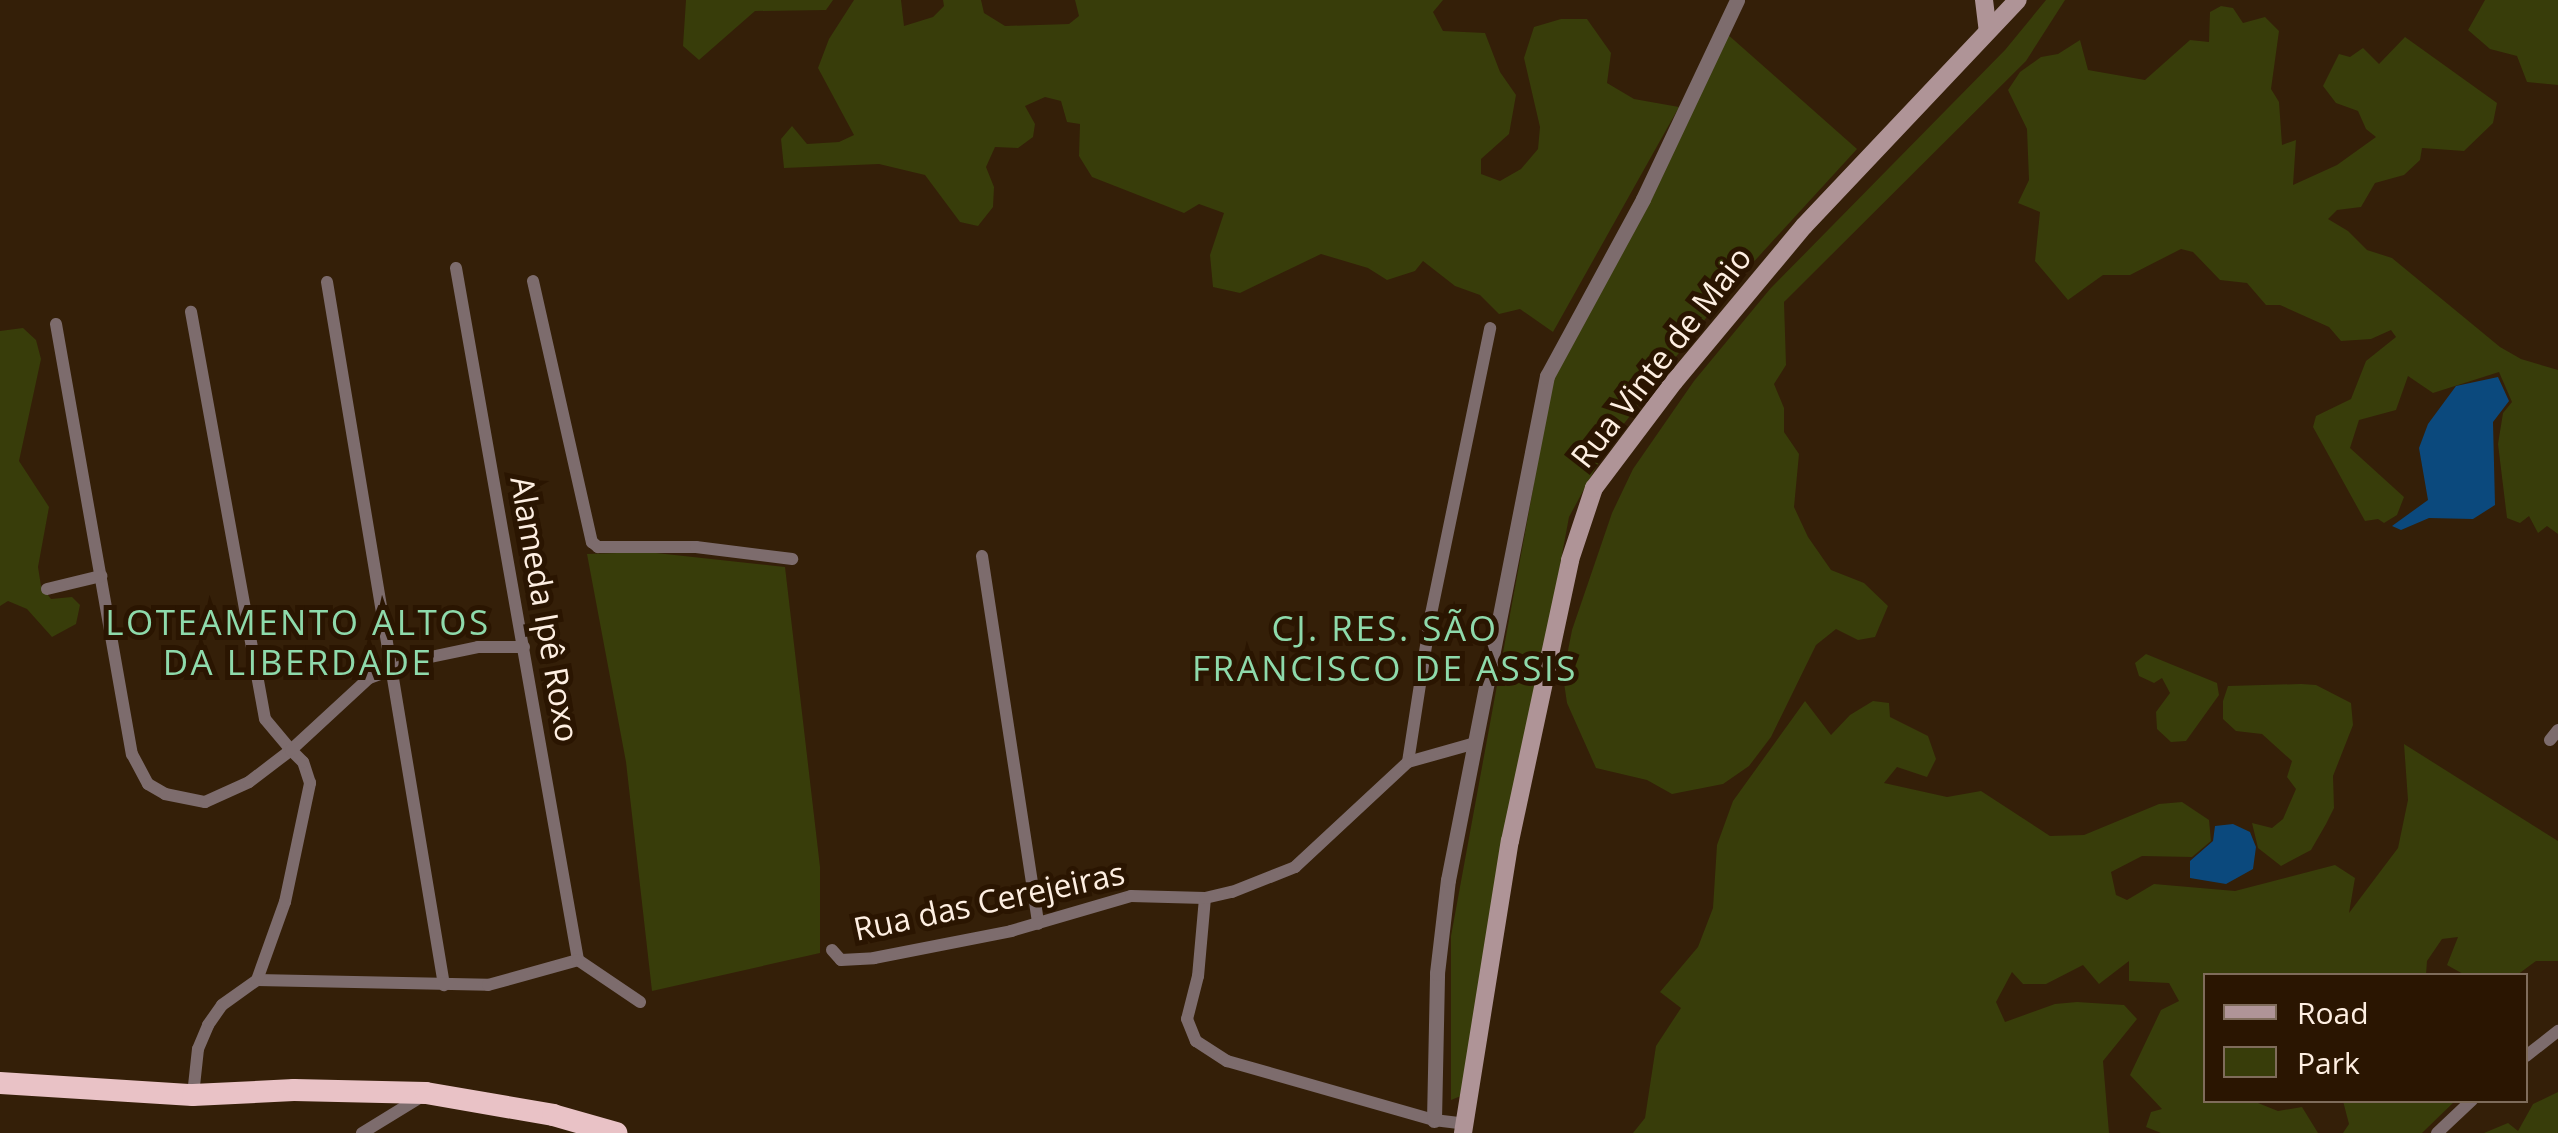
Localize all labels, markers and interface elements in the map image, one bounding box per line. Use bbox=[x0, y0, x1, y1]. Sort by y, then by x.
street label: Rua Vinte de Maio bbox=[1563, 239, 1759, 475]
street label: Alameda Ipê Roxo bbox=[503, 473, 587, 745]
district label: LOTEAMENTO ALTOS DA LIBERDADE bbox=[105, 601, 491, 683]
district label: CJ. RES. SÃO FRANCISCO DE ASSIS bbox=[1192, 607, 1578, 689]
street label: Rua das Cerejeiras bbox=[850, 854, 1128, 948]
legend bbox=[2203, 973, 2528, 1103]
text: Road bbox=[2297, 992, 2369, 1033]
text: Park bbox=[2297, 1042, 2360, 1083]

